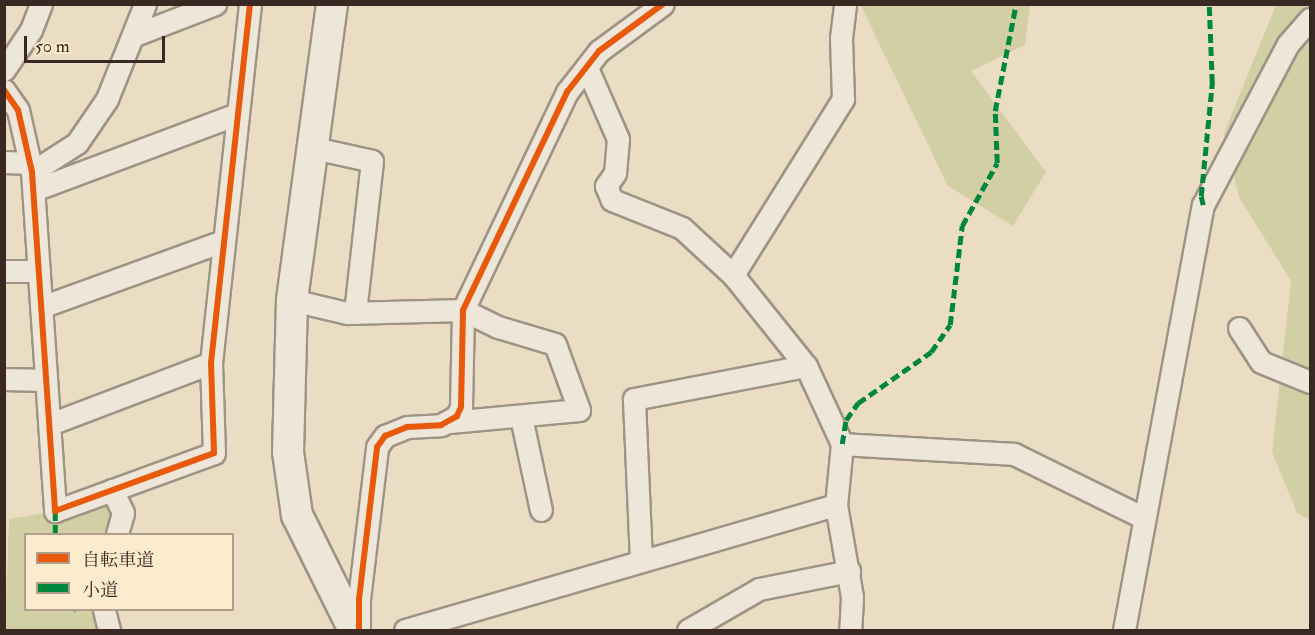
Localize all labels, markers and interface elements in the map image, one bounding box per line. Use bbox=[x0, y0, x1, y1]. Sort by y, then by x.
scale bar bbox=[27, 24, 168, 62]
text: 50 m bbox=[35, 35, 70, 58]
legend bbox=[24, 533, 234, 611]
text: 自転車道 bbox=[82, 549, 154, 572]
text: 小道 bbox=[82, 579, 118, 602]

